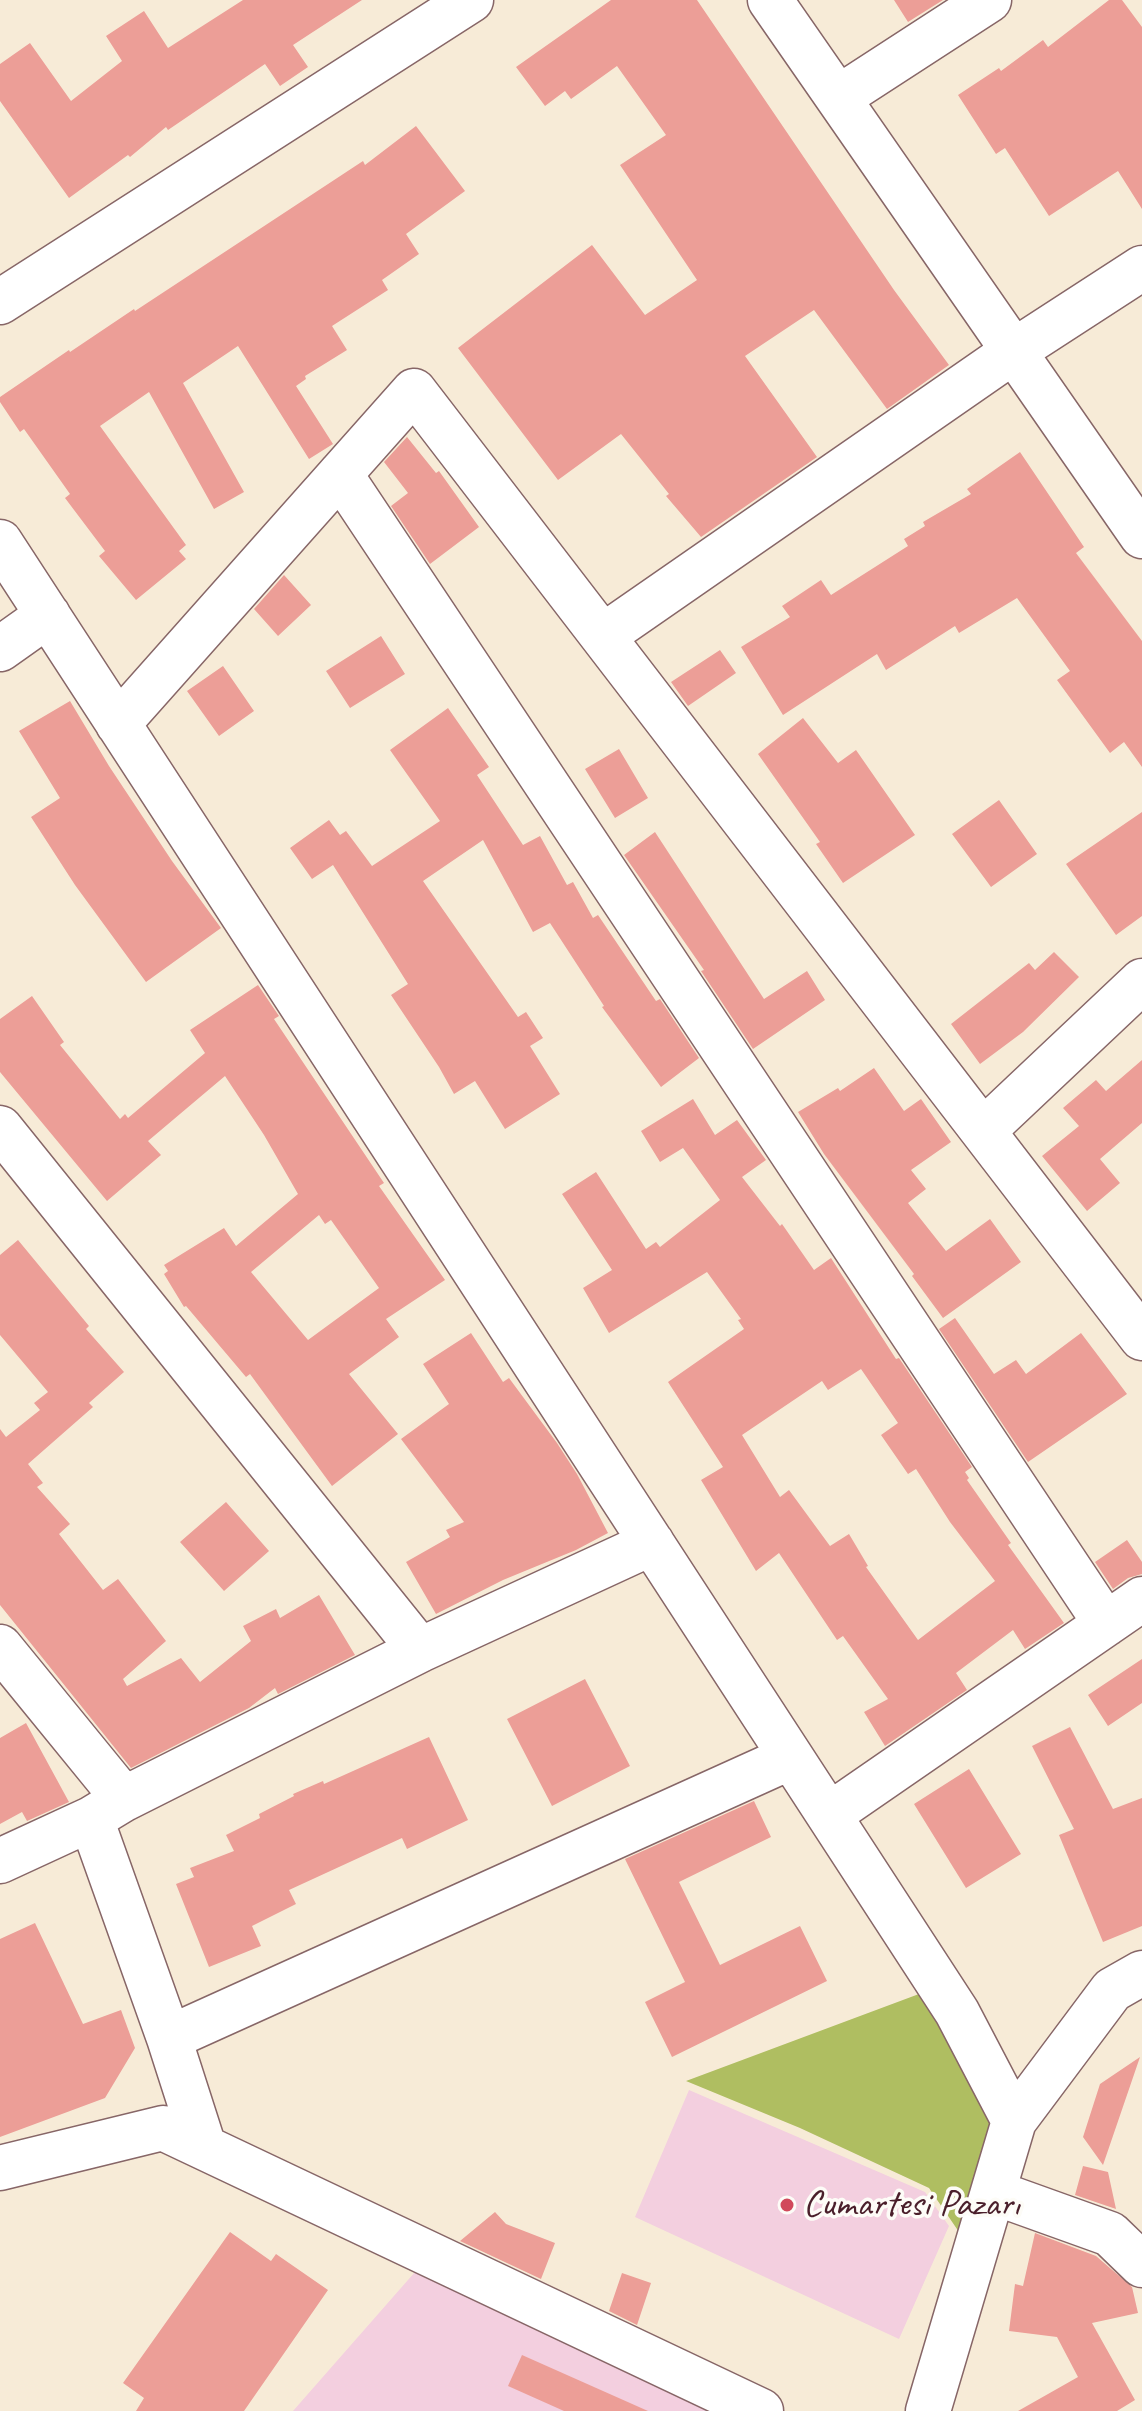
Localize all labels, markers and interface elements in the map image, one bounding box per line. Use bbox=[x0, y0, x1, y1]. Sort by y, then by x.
place label: Cumartesi Pazarı bbox=[803, 2182, 1020, 2228]
marker: Cumartesi Pazarı bbox=[778, 2196, 796, 2214]

